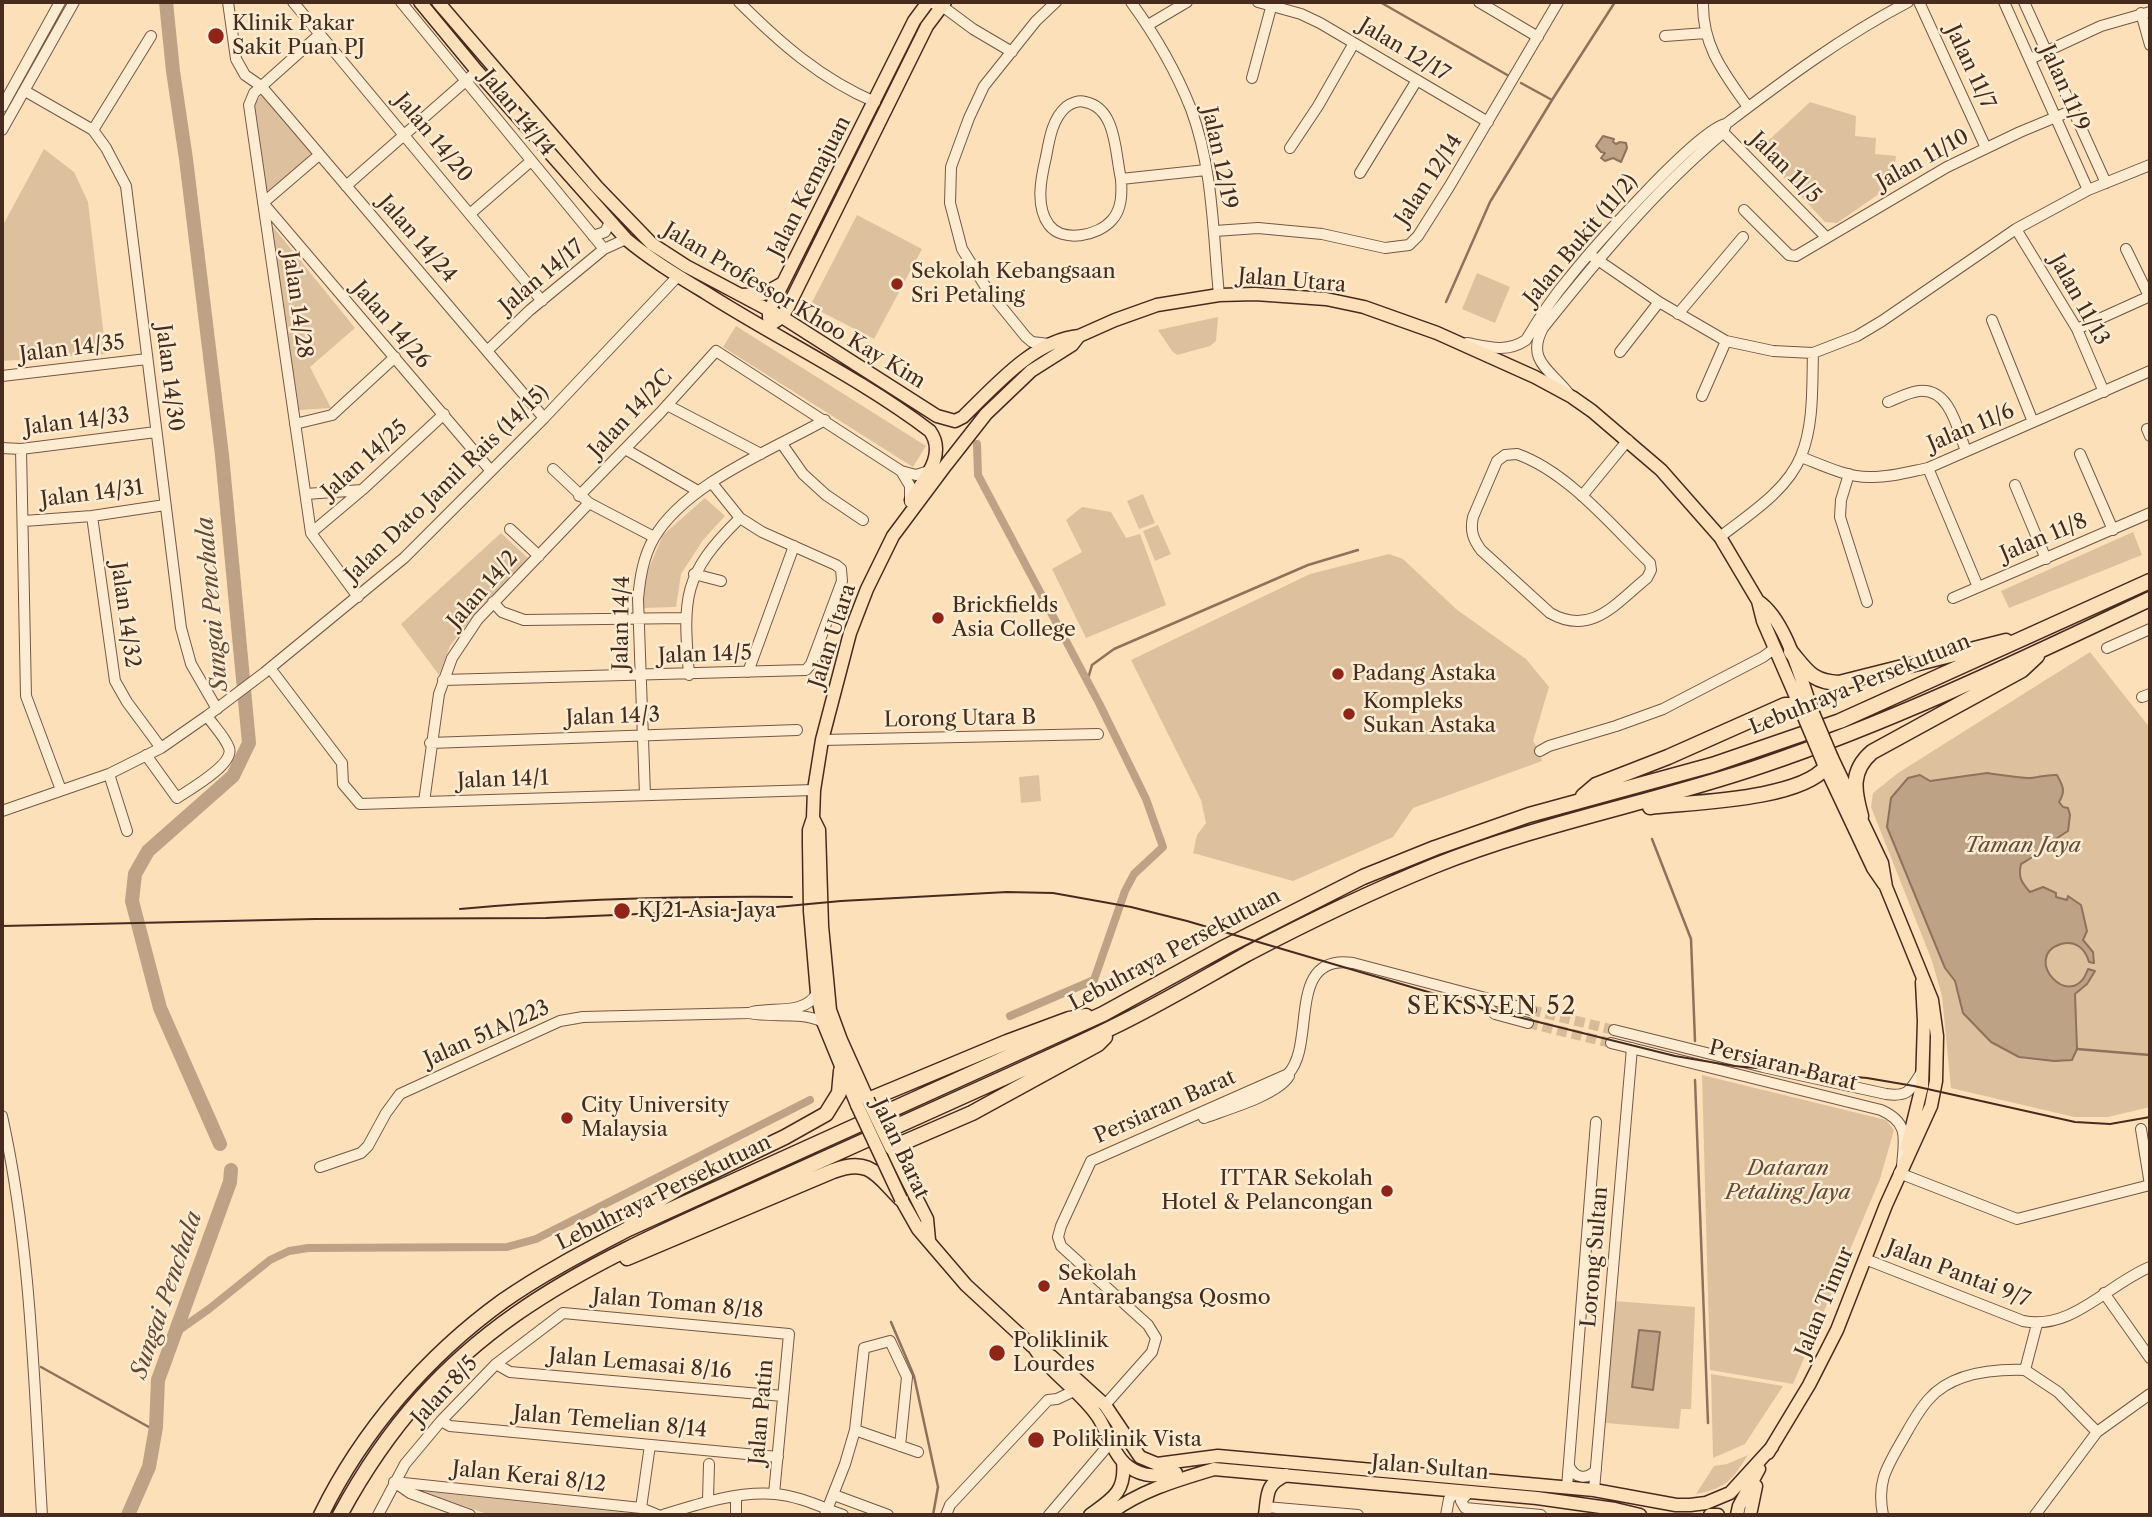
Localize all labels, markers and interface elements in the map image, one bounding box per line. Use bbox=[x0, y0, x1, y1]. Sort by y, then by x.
place label: Klinik Pakar Sakit Puan PJ bbox=[232, 11, 365, 61]
street label: Jalan 12/17 bbox=[1354, 13, 1454, 87]
street label: Jalan 11/7 bbox=[1940, 21, 2000, 113]
marker: Klinik Pakar Sakit Puan PJ bbox=[206, 26, 226, 46]
street label: Jalan 11/9 bbox=[2034, 41, 2094, 135]
street label: Jalan 14/14 bbox=[475, 65, 559, 161]
street label: Jalan 14/20 bbox=[389, 88, 477, 188]
street label: Jalan 12/19 bbox=[1196, 105, 1242, 211]
street label: Jalan Kemajuan bbox=[763, 112, 857, 262]
street label: Jalan 11/10 bbox=[1872, 124, 1974, 196]
street label: Jalan 11/5 bbox=[1744, 127, 1826, 209]
street label: Jalan 12/14 bbox=[1390, 130, 1468, 230]
street label: Jalan Bukit (11/2) bbox=[1519, 169, 1643, 311]
street label: Jalan 14/24 bbox=[372, 190, 462, 288]
street label: Jalan Professor Khoo Kay Kim bbox=[658, 218, 930, 394]
street label: Jalan 14/17 bbox=[495, 235, 589, 319]
street label: Jalan 14/28 bbox=[277, 250, 317, 360]
street label: Jalan 11/13 bbox=[2044, 250, 2114, 350]
place label: Sekolah Kebangsaan Sri Petaling bbox=[911, 259, 1116, 309]
street label: Jalan Utara bbox=[1237, 264, 1347, 298]
street label: Jalan 14/26 bbox=[346, 276, 436, 374]
marker: Sekolah Kebangsaan Sri Petaling bbox=[889, 276, 905, 292]
street label: Jalan 14/30 bbox=[150, 323, 188, 433]
street label: Jalan 14/35 bbox=[18, 330, 126, 368]
street label: Jalan 14/2C bbox=[584, 365, 678, 463]
street label: Jalan Dato Jamil Rais (14/15) bbox=[340, 380, 554, 588]
street label: Jalan 11/6 bbox=[1924, 399, 2018, 457]
street label: Jalan 14/33 bbox=[23, 403, 131, 441]
street label: Jalan 14/25 bbox=[317, 415, 413, 505]
street label: Jalan 14/31 bbox=[39, 475, 145, 513]
street label: Jalan 11/8 bbox=[1997, 508, 2091, 568]
water label: Sungai Penchala bbox=[192, 516, 234, 692]
street label: Jalan 14/2 bbox=[442, 546, 524, 634]
street label: Jalan 14/32 bbox=[105, 561, 145, 669]
street label: Jalan 14/4 bbox=[609, 576, 635, 670]
street label: Jalan Utara bbox=[804, 581, 862, 691]
place label: Brickfields Asia College bbox=[952, 593, 1076, 643]
marker: Brickfields Asia College bbox=[930, 610, 946, 626]
street label: Lebuhraya Persekutuan bbox=[1746, 629, 1974, 741]
street label: Jalan 14/5 bbox=[658, 641, 752, 669]
place label: Padang Astaka bbox=[1352, 661, 1496, 687]
marker: Padang Astaka bbox=[1330, 666, 1346, 682]
place label: Kompleks Sukan Astaka bbox=[1363, 689, 1496, 739]
street label: Jalan 14/3 bbox=[565, 703, 661, 731]
street label: Lorong Utara B bbox=[884, 705, 1036, 733]
marker: Kompleks Sukan Astaka bbox=[1341, 706, 1357, 722]
street label: Jalan 14/1 bbox=[457, 766, 549, 794]
park label: Taman Jaya bbox=[1965, 833, 2081, 859]
street label: Lebuhraya Persekutuan bbox=[1065, 884, 1285, 1016]
place label: KJ21 Asia Jaya bbox=[638, 898, 776, 924]
marker: KJ21 Asia Jaya bbox=[612, 901, 632, 921]
district label: SEKSYEN 52 bbox=[1408, 993, 1576, 1021]
street label: Jalan 51A/223 bbox=[421, 995, 553, 1073]
street label: Persiaran Barat bbox=[1706, 1035, 1860, 1097]
street label: Persiaran Barat bbox=[1090, 1065, 1240, 1149]
place label: City University Malaysia bbox=[581, 1093, 729, 1143]
street label: Jalan Barat bbox=[866, 1095, 934, 1203]
marker: City University Malaysia bbox=[559, 1110, 575, 1126]
street label: Lebuhraya Persekutuan bbox=[552, 1130, 776, 1256]
park label: Dataran Petaling Jaya bbox=[1725, 1156, 1851, 1206]
place label: ITTAR Sekolah Hotel & Pelancongan bbox=[1161, 1166, 1373, 1216]
marker: ITTAR Sekolah Hotel & Pelancongan bbox=[1379, 1183, 1395, 1199]
street label: Lorong Sultan bbox=[1576, 1186, 1614, 1328]
water label: Sungai Penchala bbox=[125, 1208, 209, 1382]
street label: Jalan Pantai 9/7 bbox=[1882, 1235, 2034, 1313]
street label: Jalan Timur bbox=[1790, 1243, 1860, 1361]
place label: Sekolah Antarabangsa Qosmo bbox=[1058, 1261, 1271, 1311]
marker: Sekolah Antarabangsa Qosmo bbox=[1036, 1278, 1052, 1294]
street label: Jalan Toman 8/18 bbox=[592, 1284, 764, 1324]
place label: Poliklinik Lourdes bbox=[1013, 1328, 1108, 1378]
street label: Jalan Lemasai 8/16 bbox=[547, 1343, 733, 1385]
marker: Poliklinik Lourdes bbox=[987, 1343, 1007, 1363]
street label: Jalan 8/5 bbox=[407, 1351, 483, 1431]
street label: Jalan Patin bbox=[745, 1358, 779, 1466]
street label: Jalan Temelian 8/14 bbox=[512, 1401, 708, 1443]
place label: Poliklinik Vista bbox=[1052, 1427, 1202, 1453]
marker: Poliklinik Vista bbox=[1026, 1430, 1046, 1450]
street label: Jalan Sultan bbox=[1370, 1450, 1490, 1486]
street label: Jalan Kerai 8/12 bbox=[451, 1456, 607, 1498]

